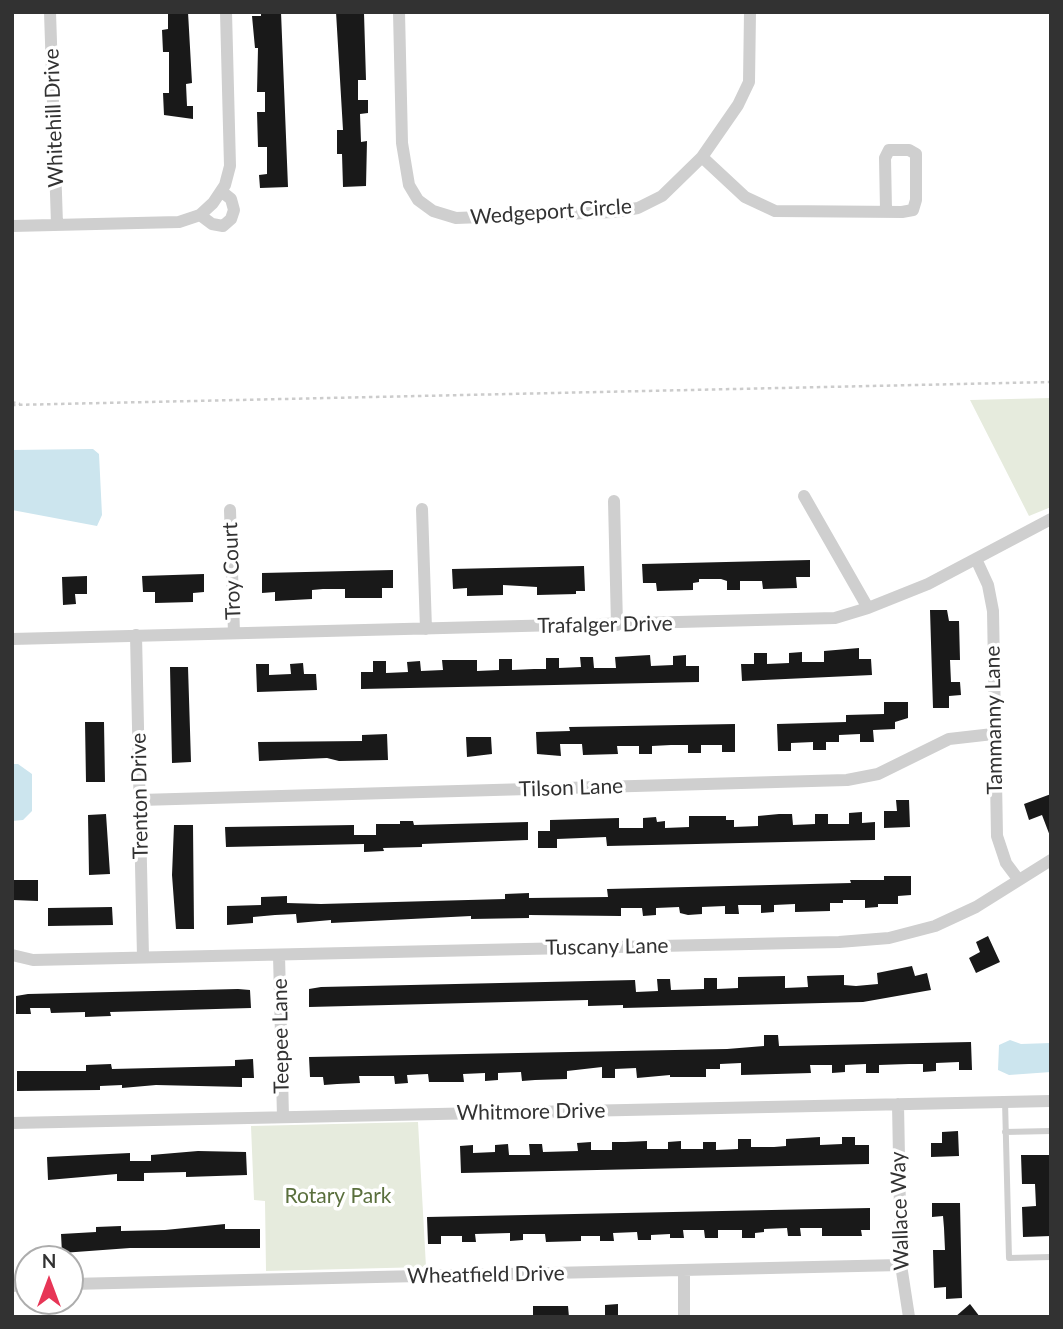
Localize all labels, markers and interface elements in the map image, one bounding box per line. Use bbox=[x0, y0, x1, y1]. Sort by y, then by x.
street label: Whitehill Drive bbox=[39, 48, 69, 188]
street label: Wedgeport Circle bbox=[469, 194, 633, 230]
street label: Troy Court bbox=[218, 522, 246, 620]
street label: Trafalger Drive bbox=[537, 611, 673, 639]
street label: Tammanny Lane bbox=[980, 645, 1008, 795]
street label: Trenton Drive bbox=[126, 733, 154, 859]
street label: Tilson Lane bbox=[518, 774, 624, 802]
street label: Tuscany Lane bbox=[545, 933, 669, 961]
street label: Teepee Lane bbox=[267, 978, 295, 1094]
street label: Whitmore Drive bbox=[456, 1098, 606, 1126]
street label: Wallace Way bbox=[885, 1151, 915, 1271]
park label: Rotary Park bbox=[284, 1183, 392, 1209]
north arrow bbox=[14, 1245, 84, 1315]
text: N bbox=[42, 1249, 56, 1272]
street label: Wheatfield Drive bbox=[407, 1261, 565, 1289]

